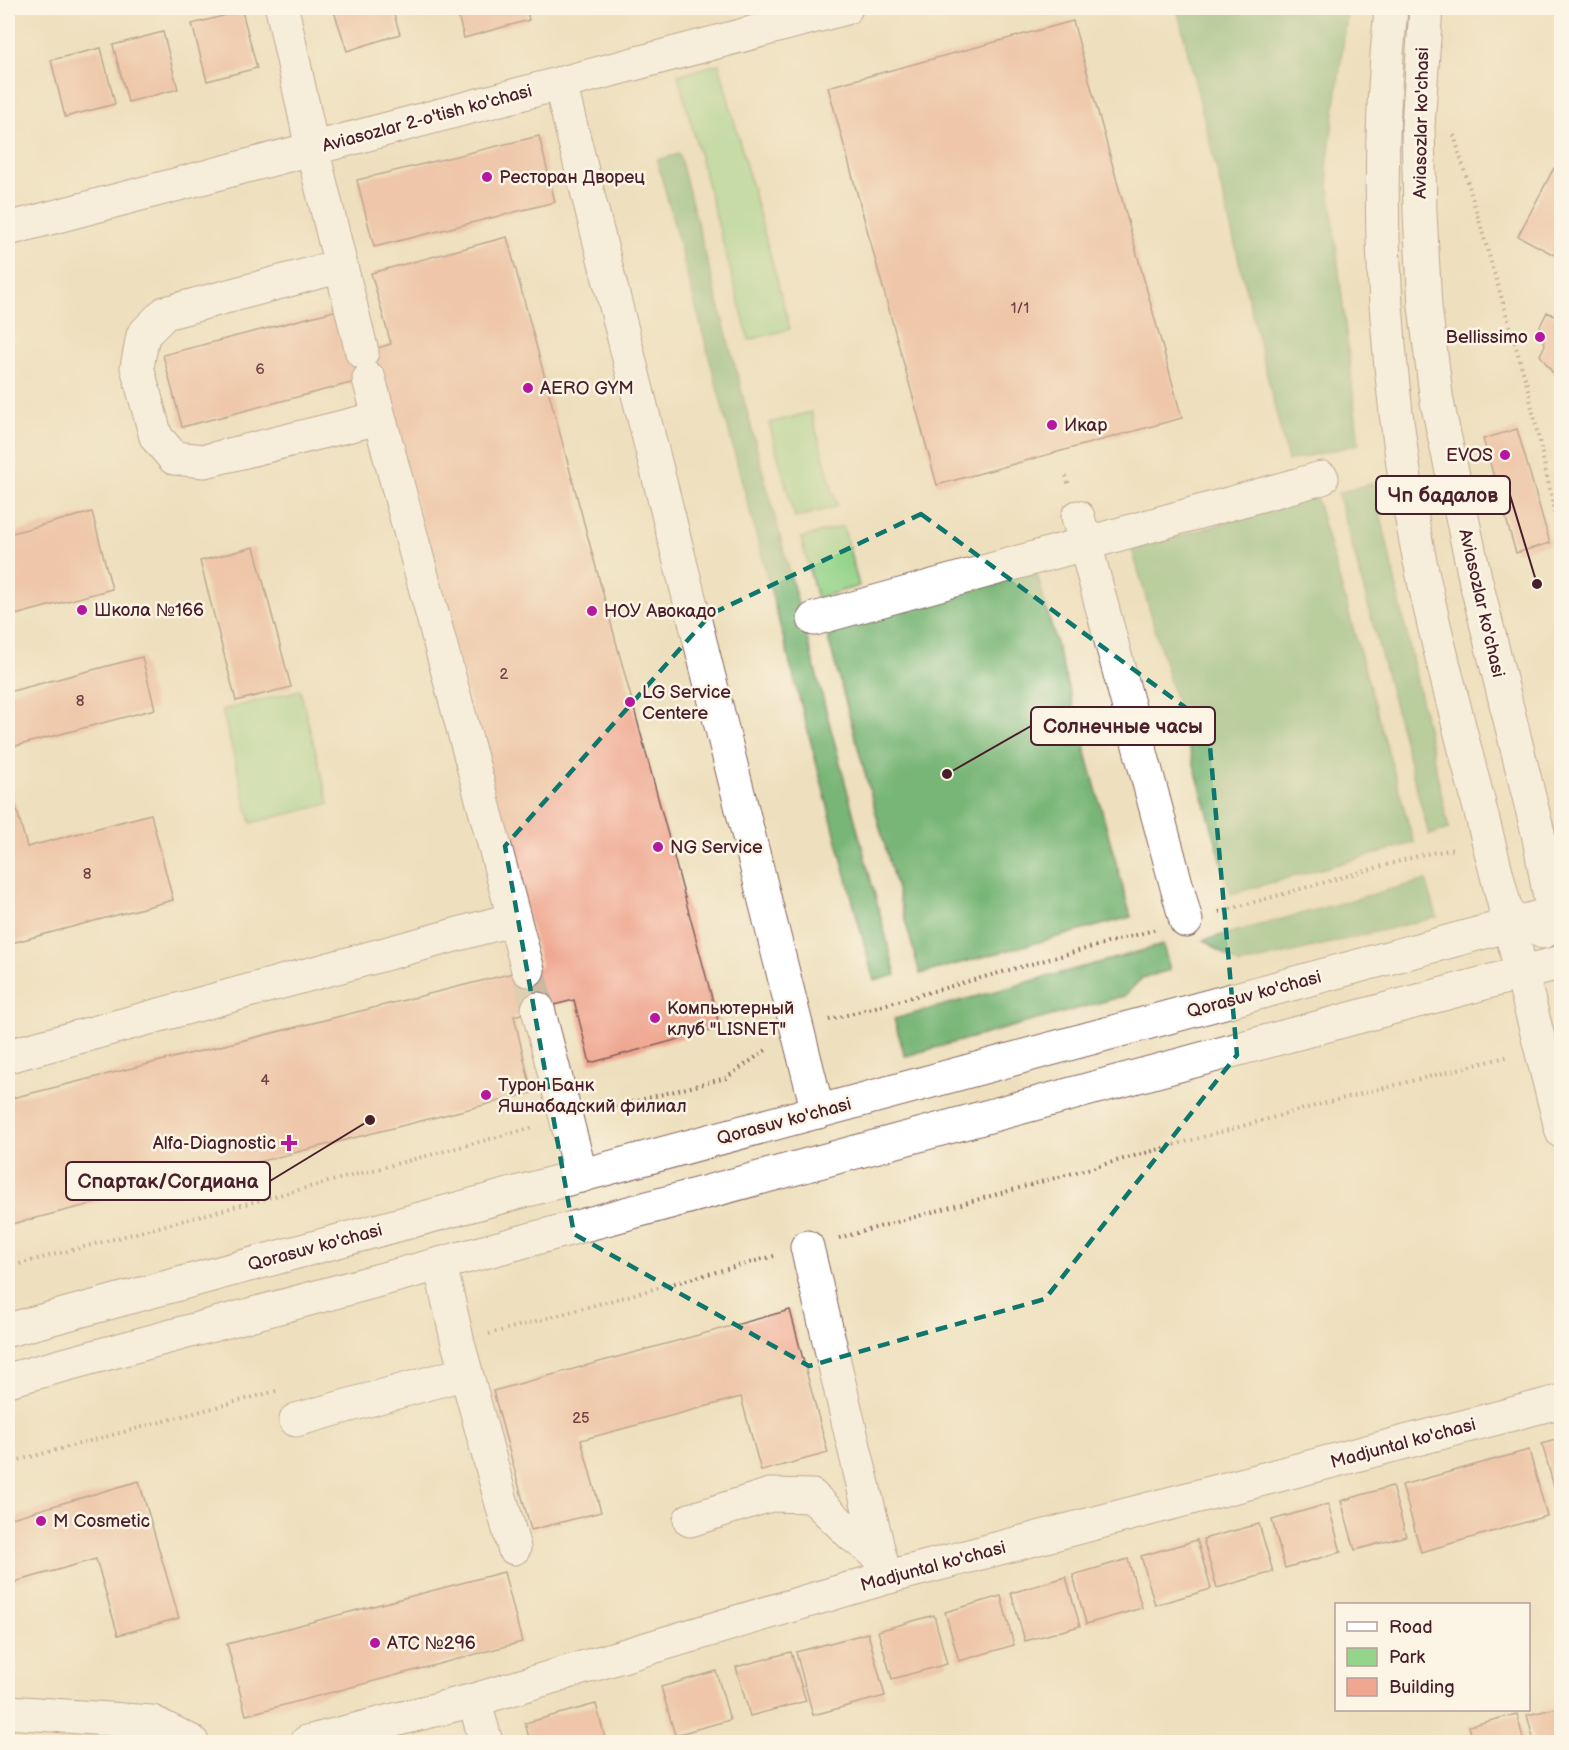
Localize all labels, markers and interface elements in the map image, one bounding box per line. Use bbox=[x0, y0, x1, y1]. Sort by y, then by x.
street label: Aviasozlar ko'chasi bbox=[1410, 47, 1433, 199]
street label: Aviasozlar 2-o'tish ko'chasi bbox=[320, 80, 534, 157]
place label: Ресторан Дворец bbox=[499, 167, 645, 188]
marker: Ресторан Дворец bbox=[480, 170, 494, 184]
house number: 1/1 bbox=[1011, 299, 1029, 318]
place label: Bellissimo bbox=[1446, 327, 1528, 348]
marker: Bellissimo bbox=[1533, 330, 1547, 344]
house number: 6 bbox=[255, 360, 265, 379]
place label: AERO GYM bbox=[540, 378, 634, 399]
marker: AERO GYM bbox=[521, 381, 535, 395]
place label: Икар bbox=[1064, 415, 1107, 436]
marker: Икар bbox=[1045, 418, 1059, 432]
place label: EVOS bbox=[1446, 445, 1493, 466]
marker: EVOS bbox=[1498, 448, 1512, 462]
callout: Чп бадалов bbox=[1376, 476, 1510, 514]
text: Чп бадалов bbox=[1388, 484, 1498, 508]
street label: Aviasozlar ko'chasi bbox=[1454, 527, 1509, 679]
place label: Школа №166 bbox=[94, 600, 204, 621]
place label: НОУ Авокадо bbox=[604, 601, 716, 622]
marker: Школа №166 bbox=[75, 603, 89, 617]
marker: НОУ Авокадо bbox=[585, 604, 599, 618]
house number: 2 bbox=[500, 665, 509, 684]
place label: LG Service Centere bbox=[642, 682, 731, 724]
house number: 8 bbox=[76, 692, 85, 711]
marker: LG Service Centere bbox=[623, 695, 637, 709]
callout: Солнечные часы bbox=[1031, 707, 1215, 745]
text: Солнечные часы bbox=[1043, 715, 1203, 739]
place label: NG Service bbox=[670, 837, 763, 858]
marker: NG Service bbox=[651, 840, 665, 854]
house number: 8 bbox=[83, 865, 92, 884]
street label: Qorasuv ko'chasi bbox=[1185, 966, 1324, 1022]
place label: Компьютерный клуб "LISNET" bbox=[667, 998, 794, 1040]
marker: Компьютерный клуб "LISNET" bbox=[648, 1011, 662, 1025]
house number: 4 bbox=[260, 1071, 270, 1090]
place label: Турон Банк Яшнабадский филиал bbox=[498, 1075, 687, 1117]
marker: Турон Банк Яшнабадский филиал bbox=[479, 1088, 493, 1102]
street label: Qorasuv ko'chasi bbox=[715, 1093, 854, 1149]
place label: Alfa-Diagnostic bbox=[153, 1133, 276, 1154]
marker: Alfa-Diagnostic bbox=[280, 1134, 298, 1152]
callout: Спартак/Согдиана bbox=[66, 1162, 270, 1200]
text: Спартак/Согдиана bbox=[78, 1170, 259, 1194]
street label: Qorasuv ko'chasi bbox=[246, 1219, 385, 1275]
house number: 25 bbox=[572, 1409, 590, 1428]
street label: Madjuntal ko'chasi bbox=[1328, 1414, 1478, 1473]
place label: M Cosmetic bbox=[53, 1511, 150, 1532]
marker: M Cosmetic bbox=[34, 1514, 48, 1528]
street label: Madjuntal ko'chasi bbox=[858, 1537, 1008, 1596]
legend bbox=[1335, 1603, 1530, 1711]
text: Road bbox=[1389, 1617, 1433, 1638]
place label: АТС №296 bbox=[386, 1633, 476, 1654]
marker: АТС №296 bbox=[368, 1636, 382, 1650]
text: Park bbox=[1389, 1647, 1425, 1668]
text: Building bbox=[1389, 1677, 1455, 1698]

